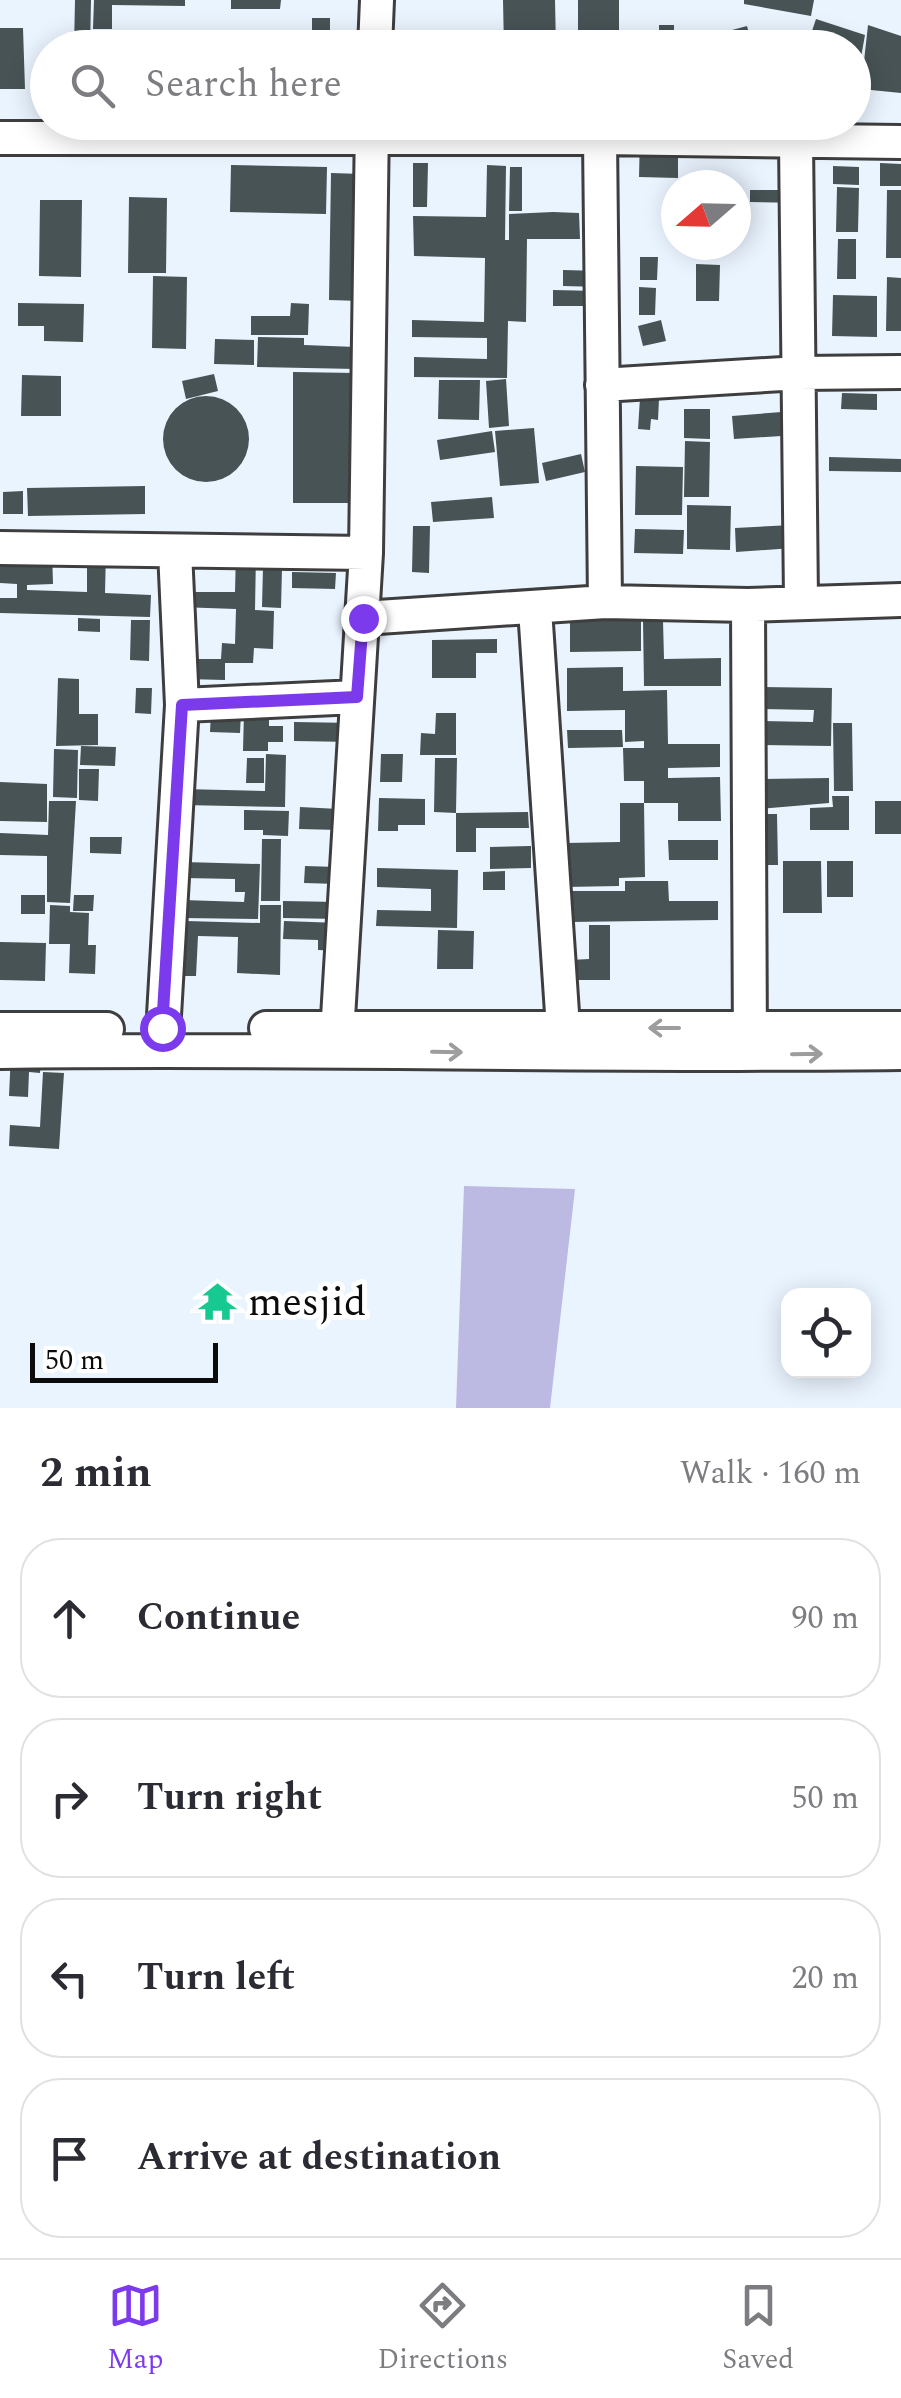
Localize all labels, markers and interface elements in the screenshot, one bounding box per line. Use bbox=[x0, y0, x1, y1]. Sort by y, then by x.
search box bbox=[30, 30, 871, 140]
text: Search here bbox=[145, 56, 342, 114]
icon: search bbox=[65, 58, 120, 113]
north arrow bbox=[661, 170, 751, 260]
route end bbox=[341, 596, 387, 642]
route start bbox=[140, 1006, 186, 1052]
one-way arrow bbox=[648, 1018, 680, 1038]
one-way arrow bbox=[430, 1042, 463, 1062]
one-way arrow bbox=[790, 1044, 823, 1064]
place label: mesjid bbox=[248, 1273, 366, 1334]
temple icon: mesjid bbox=[197, 1280, 239, 1322]
map controls bbox=[781, 1288, 871, 1378]
button: locate bbox=[781, 1288, 871, 1378]
scale bar bbox=[30, 1338, 218, 1382]
text: 50 m bbox=[45, 1339, 104, 1382]
text: 2 min bbox=[40, 1442, 152, 1505]
text: Walk · 160 m bbox=[680, 1449, 861, 1498]
text: Continue bbox=[137, 1589, 300, 1647]
icon: ahead bbox=[42, 1591, 97, 1646]
text: 90 m bbox=[791, 1594, 859, 1643]
text: Turn right bbox=[137, 1769, 322, 1827]
icon: right bbox=[42, 1771, 97, 1826]
text: 50 m bbox=[791, 1774, 859, 1823]
text: Turn left bbox=[137, 1949, 295, 2007]
icon: left bbox=[42, 1951, 97, 2006]
text: 20 m bbox=[791, 1954, 859, 2003]
text: Arrive at destination bbox=[137, 2129, 501, 2187]
icon: arrive bbox=[42, 2131, 97, 2186]
tab: Map bbox=[107, 2278, 163, 2381]
tab: Directions bbox=[377, 2278, 508, 2381]
tab: Saved bbox=[722, 2278, 794, 2381]

